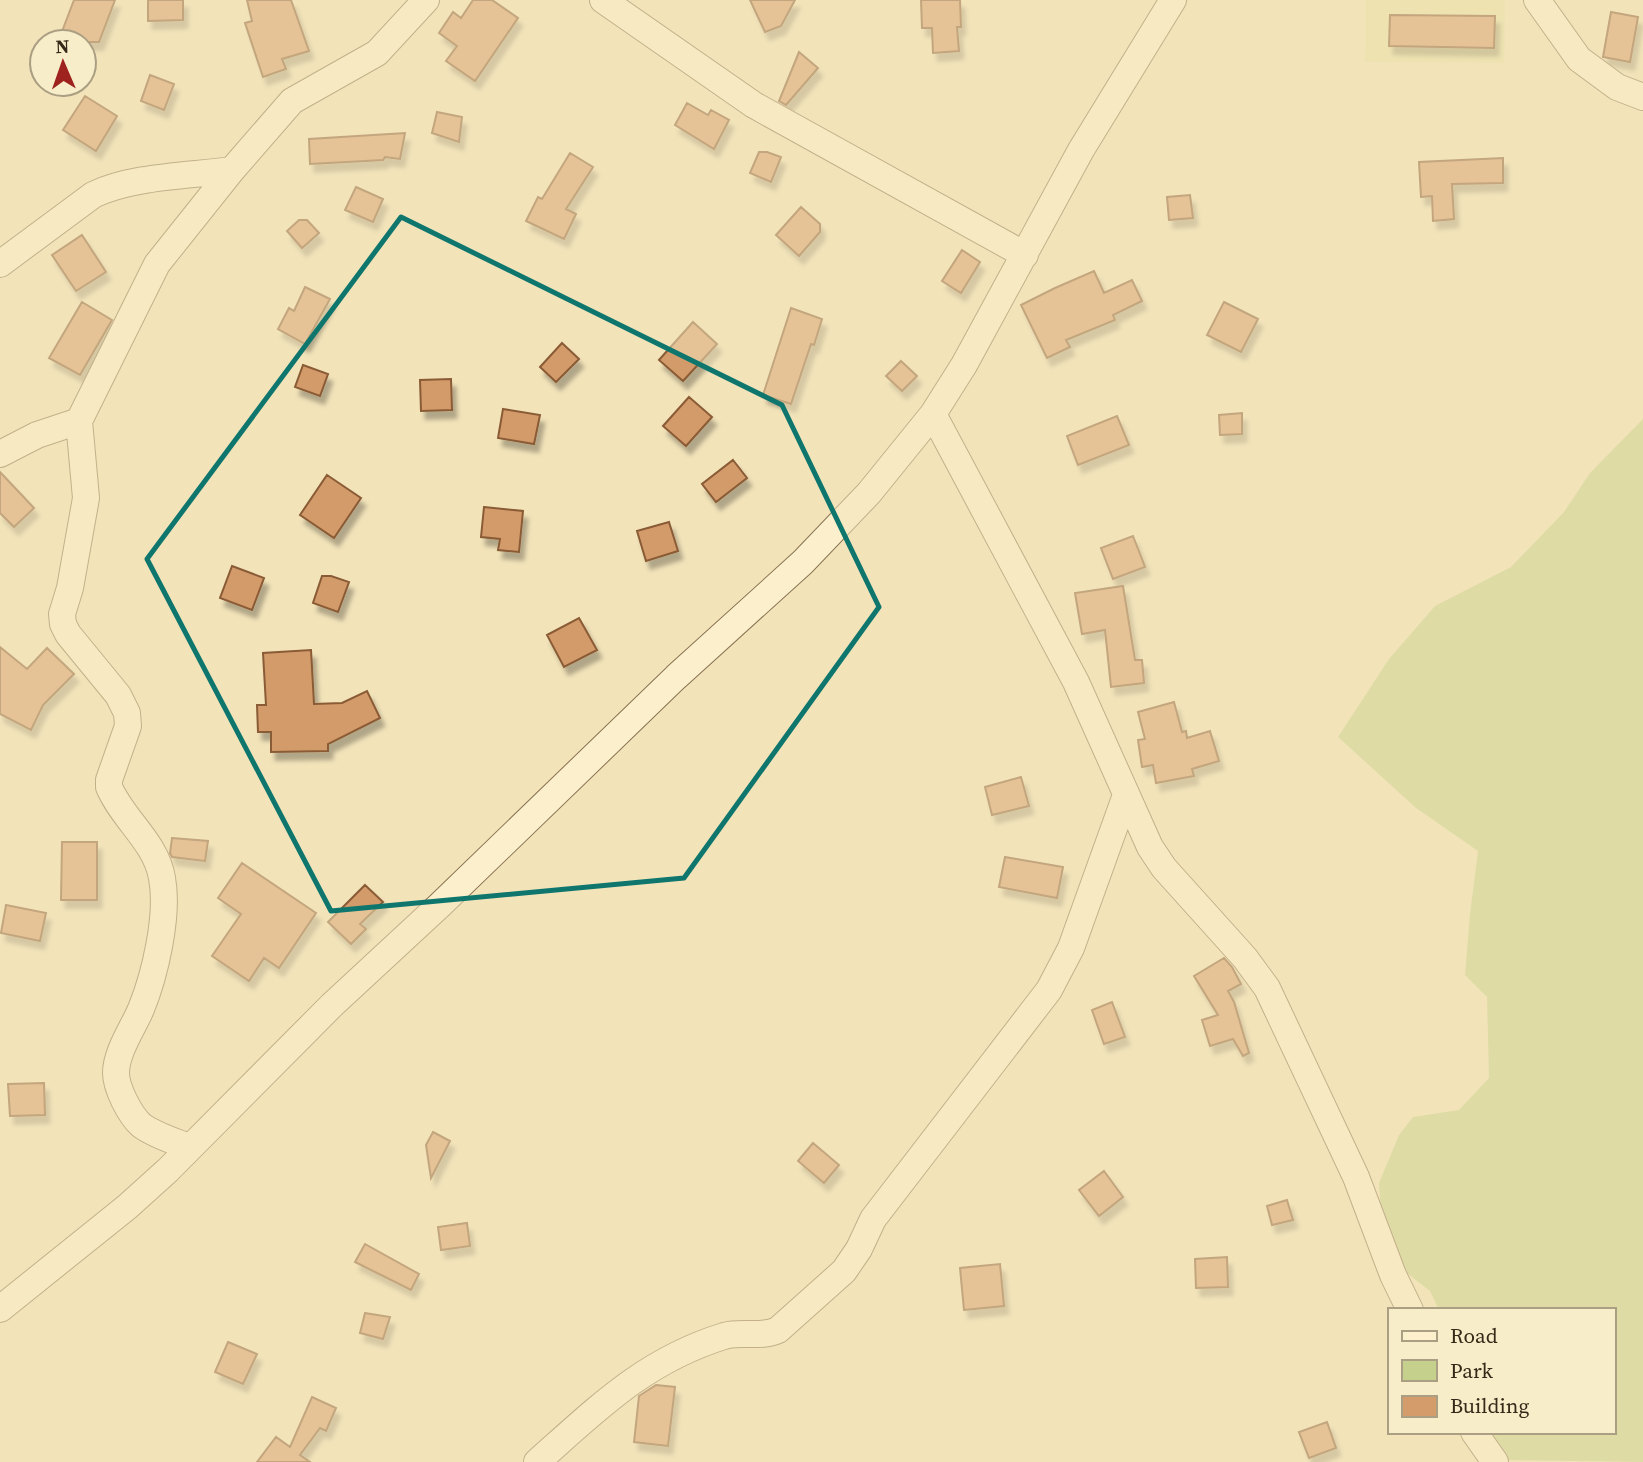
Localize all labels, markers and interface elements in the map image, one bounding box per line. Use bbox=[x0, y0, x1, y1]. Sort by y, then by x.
north arrow bbox=[28, 28, 98, 98]
text: N bbox=[55, 33, 70, 59]
legend bbox=[1388, 1308, 1615, 1434]
text: Road bbox=[1450, 1321, 1498, 1350]
text: Park bbox=[1450, 1356, 1494, 1385]
text: Building bbox=[1450, 1391, 1529, 1420]

